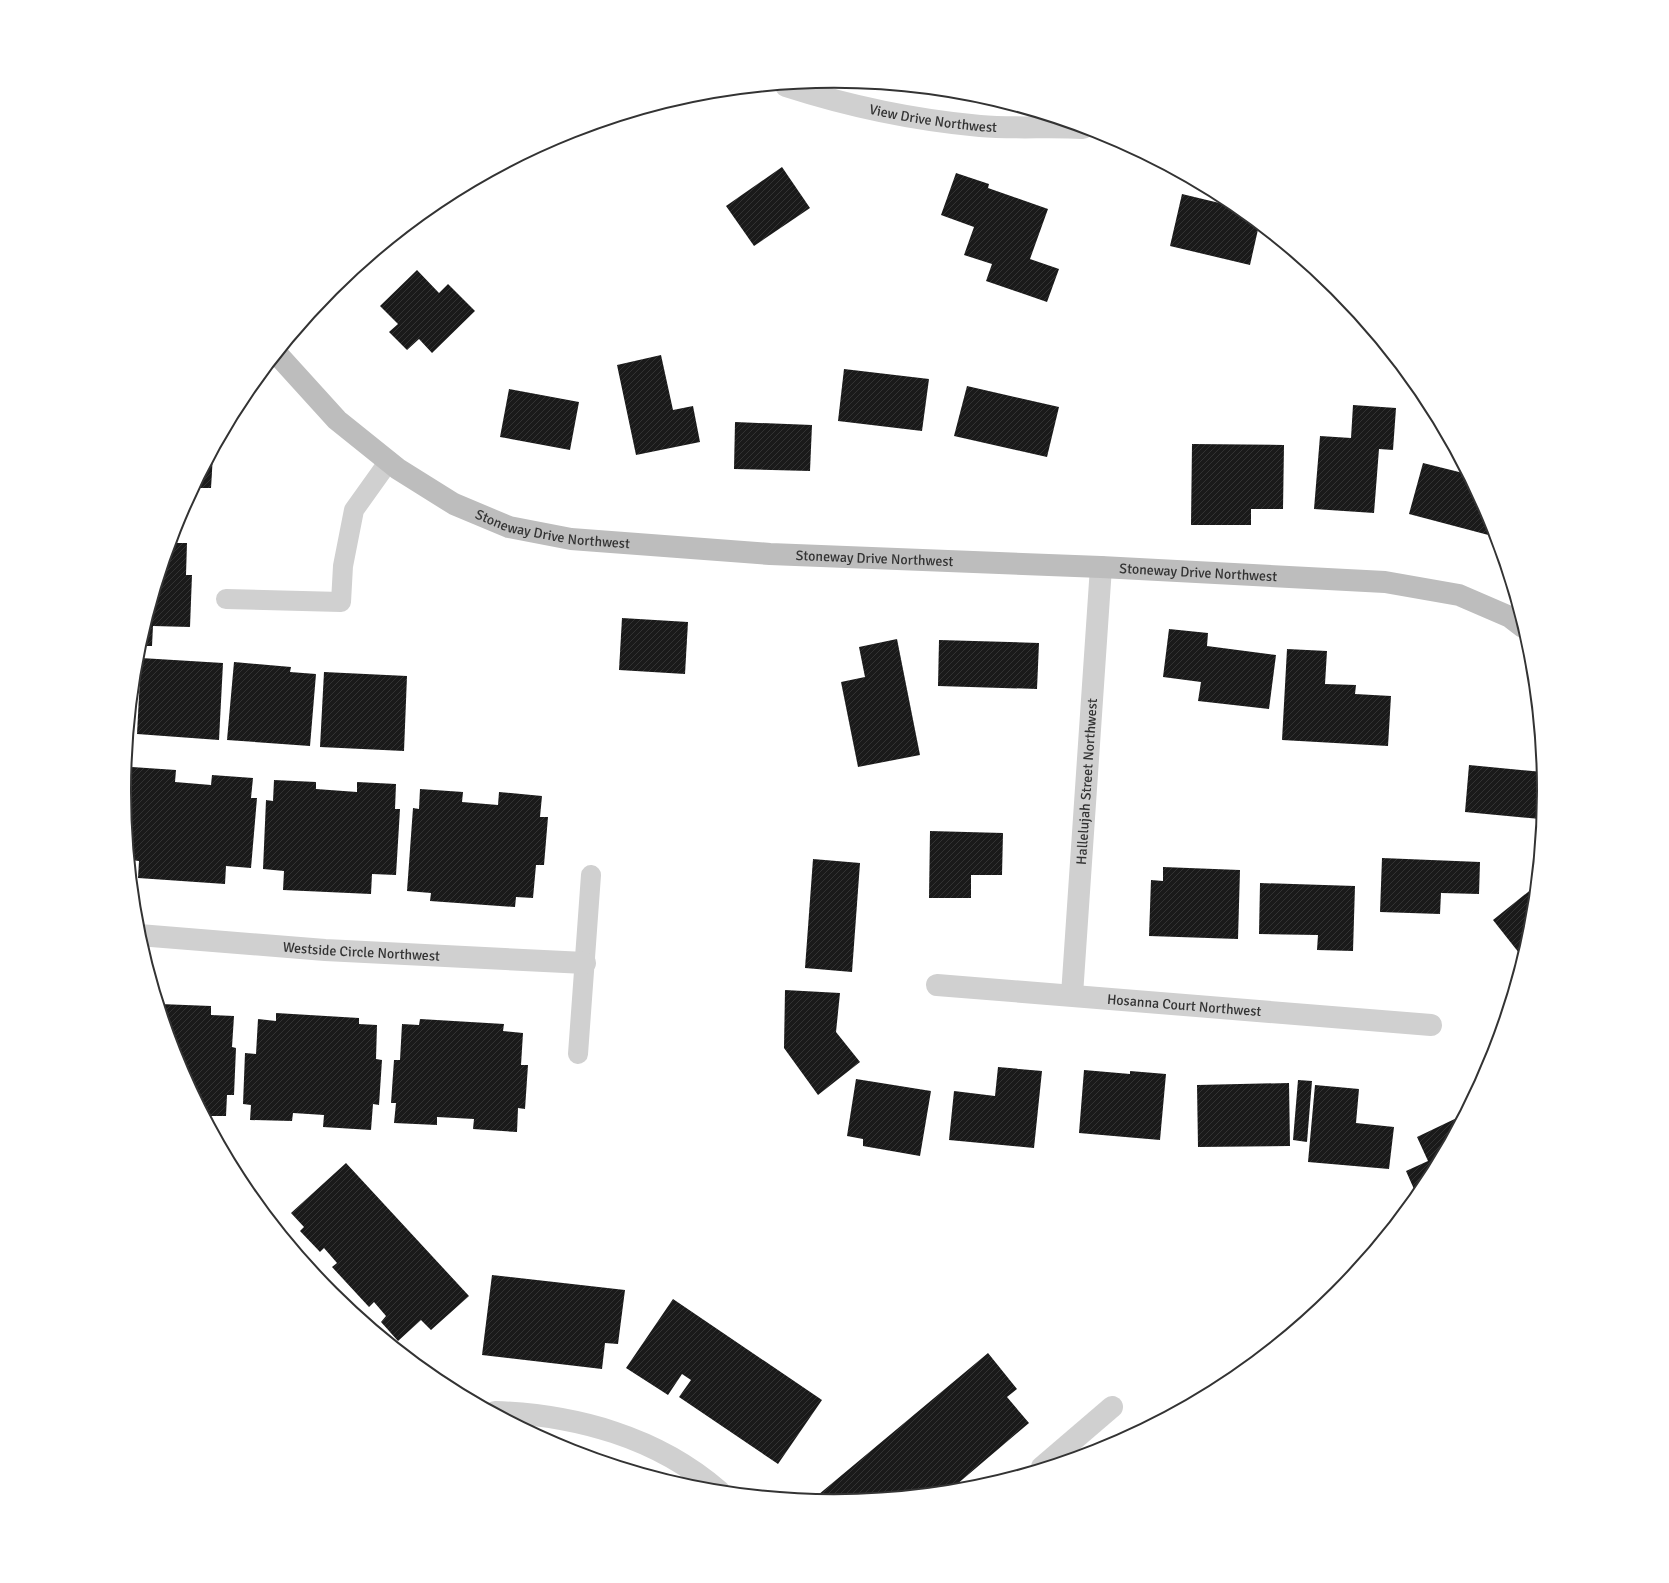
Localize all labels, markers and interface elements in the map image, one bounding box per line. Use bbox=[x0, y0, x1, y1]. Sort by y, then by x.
street label: View Drive Northwest bbox=[868, 100, 997, 136]
street label: Stoneway Drive Northwest bbox=[473, 505, 631, 552]
street label: Stoneway Drive Northwest bbox=[795, 547, 954, 570]
street label: Stoneway Drive Northwest bbox=[1119, 559, 1278, 585]
street label: Hallelujah Street Northwest bbox=[1072, 698, 1101, 865]
street label: Westside Circle Northwest bbox=[282, 938, 440, 964]
street label: Hosanna Court Northwest bbox=[1106, 990, 1262, 1020]

